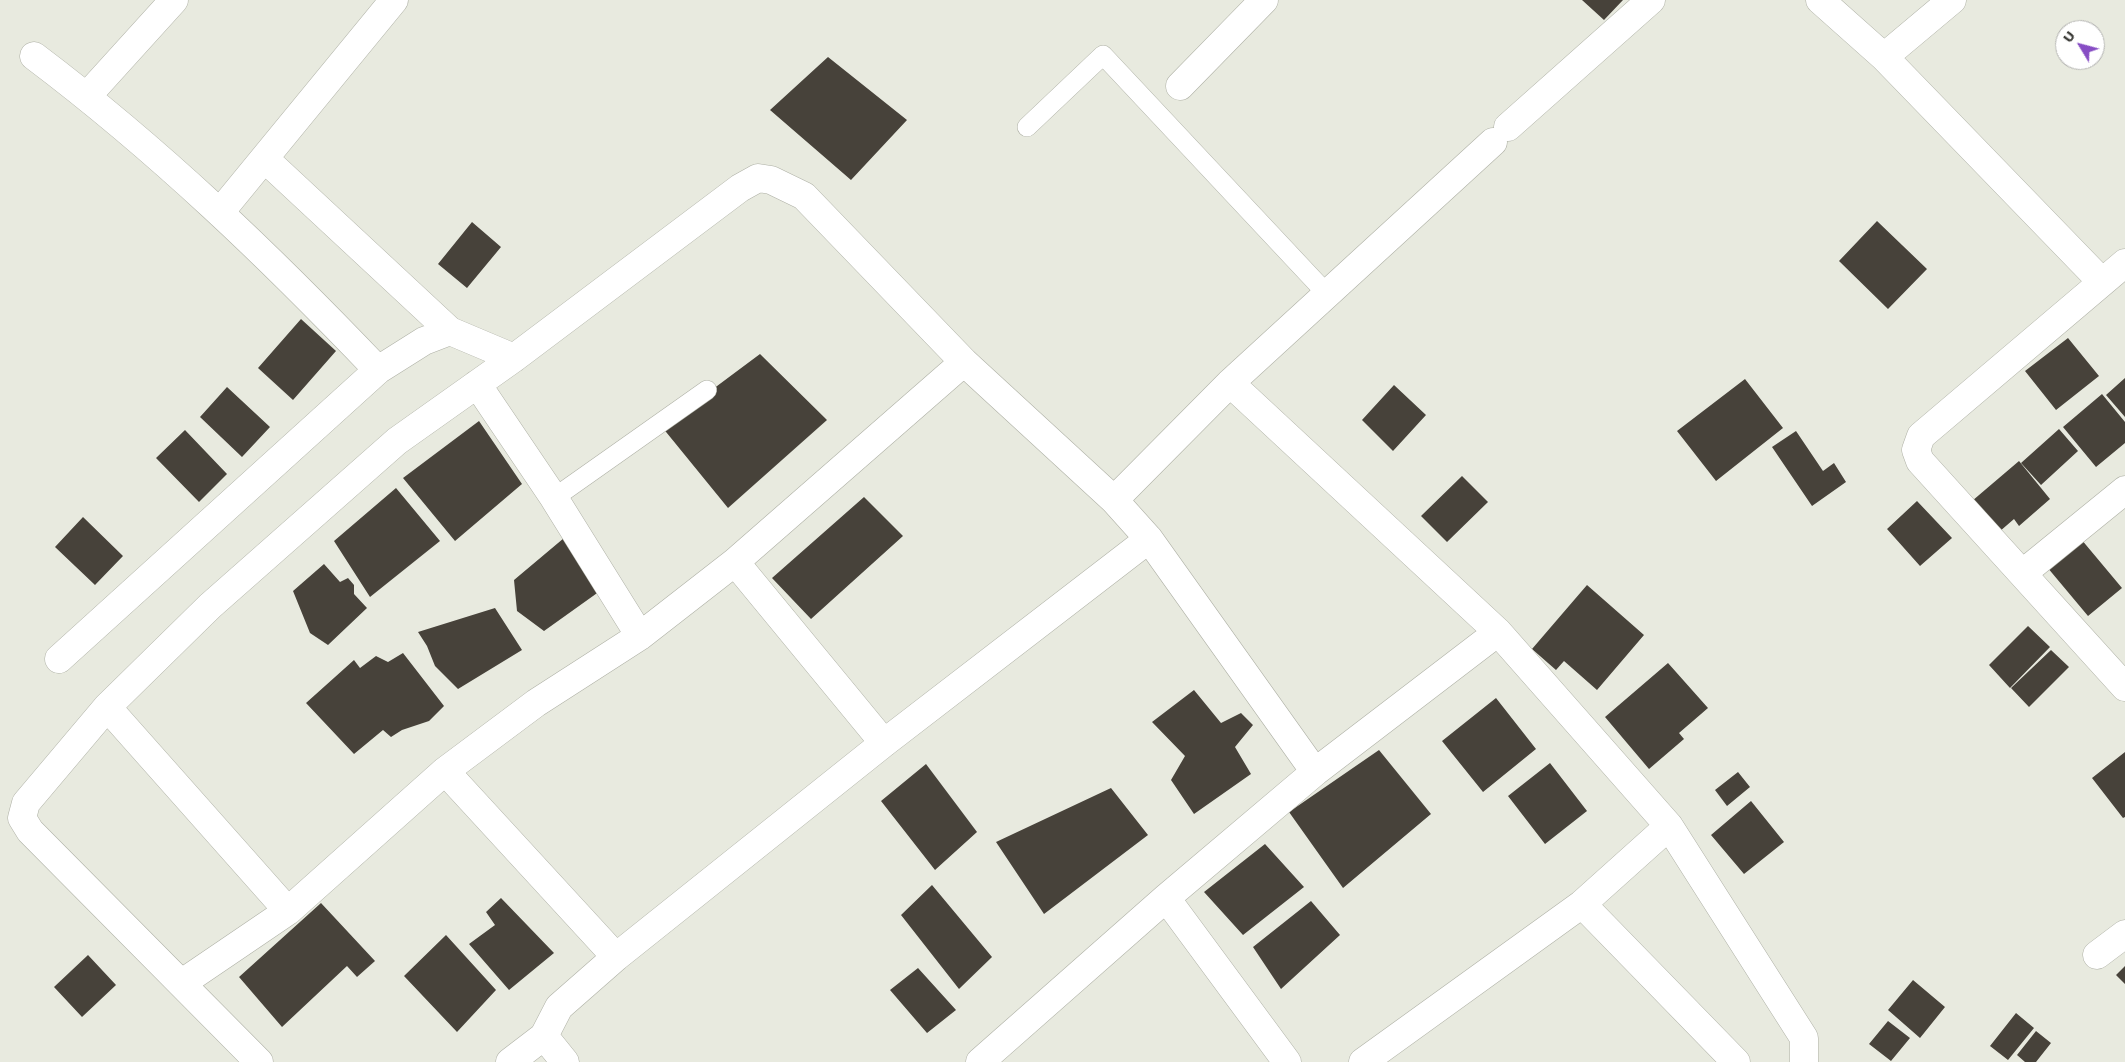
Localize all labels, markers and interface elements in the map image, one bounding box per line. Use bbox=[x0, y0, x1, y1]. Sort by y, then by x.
north arrow bbox=[2055, 20, 2105, 70]
text: U bbox=[2059, 28, 2078, 45]

